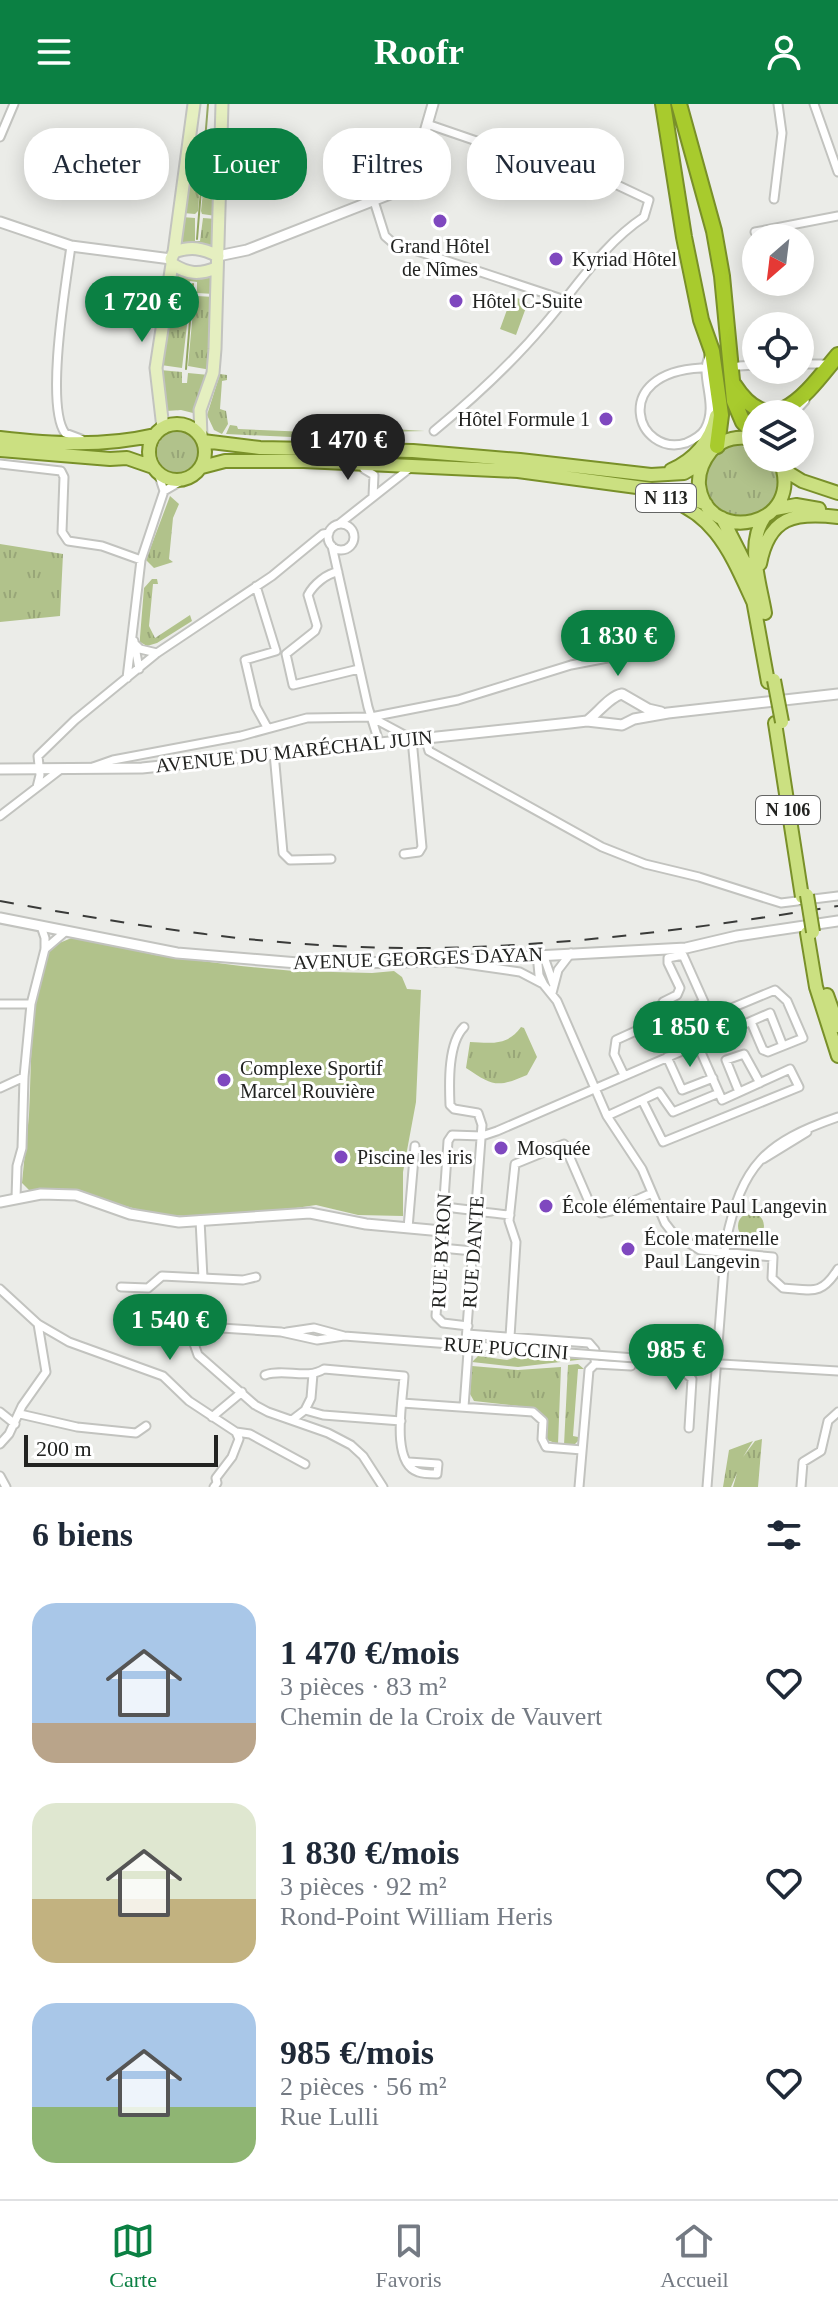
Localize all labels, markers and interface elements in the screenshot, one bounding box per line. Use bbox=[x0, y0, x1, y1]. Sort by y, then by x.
icon: menu bbox=[32, 30, 76, 74]
icon: person bbox=[762, 30, 806, 74]
text: Roofr bbox=[374, 32, 464, 72]
chip: Acheter bbox=[24, 128, 169, 200]
chip: Louer bbox=[185, 128, 307, 200]
chip: Filtres bbox=[323, 128, 451, 200]
chip: Nouveau bbox=[467, 128, 624, 200]
marker: Grand Hôtel de Nîmes bbox=[431, 212, 449, 230]
north arrow bbox=[742, 224, 814, 296]
map controls bbox=[742, 224, 814, 472]
place label: Grand Hôtel de Nîmes bbox=[390, 235, 490, 280]
place label: Kyriad Hôtel bbox=[572, 248, 677, 271]
marker: Kyriad Hôtel bbox=[547, 250, 565, 268]
pin: 1 720 € bbox=[68, 276, 216, 344]
text: 1 720 € bbox=[103, 287, 181, 316]
place label: Hôtel C-Suite bbox=[472, 290, 583, 312]
marker: Hôtel C-Suite bbox=[447, 292, 465, 310]
button: locate bbox=[742, 312, 814, 384]
button: layers bbox=[742, 400, 814, 472]
place label: Hôtel Formule 1 bbox=[458, 408, 590, 430]
marker: Hôtel Formule 1 bbox=[597, 410, 615, 428]
pin: 1 470 € bbox=[274, 414, 422, 482]
text: 1 470 € bbox=[309, 425, 387, 454]
road number: N 113 bbox=[636, 484, 696, 512]
pin: 1 830 € bbox=[544, 610, 692, 678]
text: 1 830 € bbox=[579, 621, 657, 650]
street label: AVENUE DU MARÉCHAL JUIN bbox=[154, 726, 434, 776]
road number: N 106 bbox=[756, 796, 820, 824]
street label: AVENUE GEORGES DAYAN bbox=[293, 943, 543, 973]
pin: 1 850 € bbox=[616, 1001, 764, 1069]
text: 1 850 € bbox=[651, 1012, 729, 1041]
place label: Complexe Sportif Marcel Rouvière bbox=[240, 1057, 383, 1102]
marker: Complexe Sportif Marcel Rouvière bbox=[215, 1071, 233, 1089]
place label: Mosquée bbox=[517, 1137, 590, 1160]
marker: Mosquée bbox=[492, 1139, 510, 1157]
place label: Piscine les iris bbox=[357, 1146, 473, 1168]
marker: Piscine les iris bbox=[332, 1148, 350, 1166]
street label: RUE BYRON bbox=[427, 1193, 455, 1309]
street label: RUE DANTE bbox=[458, 1195, 488, 1309]
place label: École élémentaire Paul Langevin bbox=[562, 1195, 827, 1218]
marker: École élémentaire Paul Langevin bbox=[537, 1197, 555, 1215]
place label: École maternelle Paul Langevin bbox=[644, 1227, 779, 1273]
marker: École maternelle Paul Langevin bbox=[619, 1240, 637, 1258]
pin: 1 540 € bbox=[96, 1294, 244, 1362]
text: 1 540 € bbox=[131, 1305, 209, 1334]
pin: 985 € bbox=[620, 1324, 732, 1392]
street label: RUE PUCCINI bbox=[443, 1333, 569, 1363]
text: 985 € bbox=[647, 1335, 705, 1364]
scale bar bbox=[24, 1431, 218, 1467]
text: 200 m bbox=[36, 1436, 92, 1461]
icon: filters bbox=[762, 1513, 806, 1557]
text: 6 biens bbox=[32, 1516, 133, 1553]
text: 1 470 €/mois bbox=[280, 1634, 459, 1671]
icon: home bbox=[96, 1635, 192, 1731]
icon: heart bbox=[762, 1661, 806, 1705]
text: 3 pièces · 83 m² bbox=[280, 1672, 447, 1701]
text: Chemin de la Croix de Vauvert bbox=[280, 1702, 602, 1731]
text: 1 830 €/mois bbox=[280, 1834, 459, 1871]
icon: home bbox=[96, 1835, 192, 1931]
icon: heart bbox=[762, 1861, 806, 1905]
text: 3 pièces · 92 m² bbox=[280, 1872, 447, 1901]
text: Rond-Point William Heris bbox=[280, 1902, 553, 1931]
text: 985 €/mois bbox=[280, 2034, 434, 2071]
icon: home bbox=[96, 2035, 192, 2131]
icon: heart bbox=[762, 2061, 806, 2105]
text: 2 pièces · 56 m² bbox=[280, 2072, 447, 2101]
text: Rue Lulli bbox=[280, 2102, 379, 2131]
tab: Carte bbox=[109, 2219, 157, 2293]
tab: Favoris bbox=[376, 2219, 442, 2293]
tab: Accueil bbox=[660, 2219, 729, 2293]

